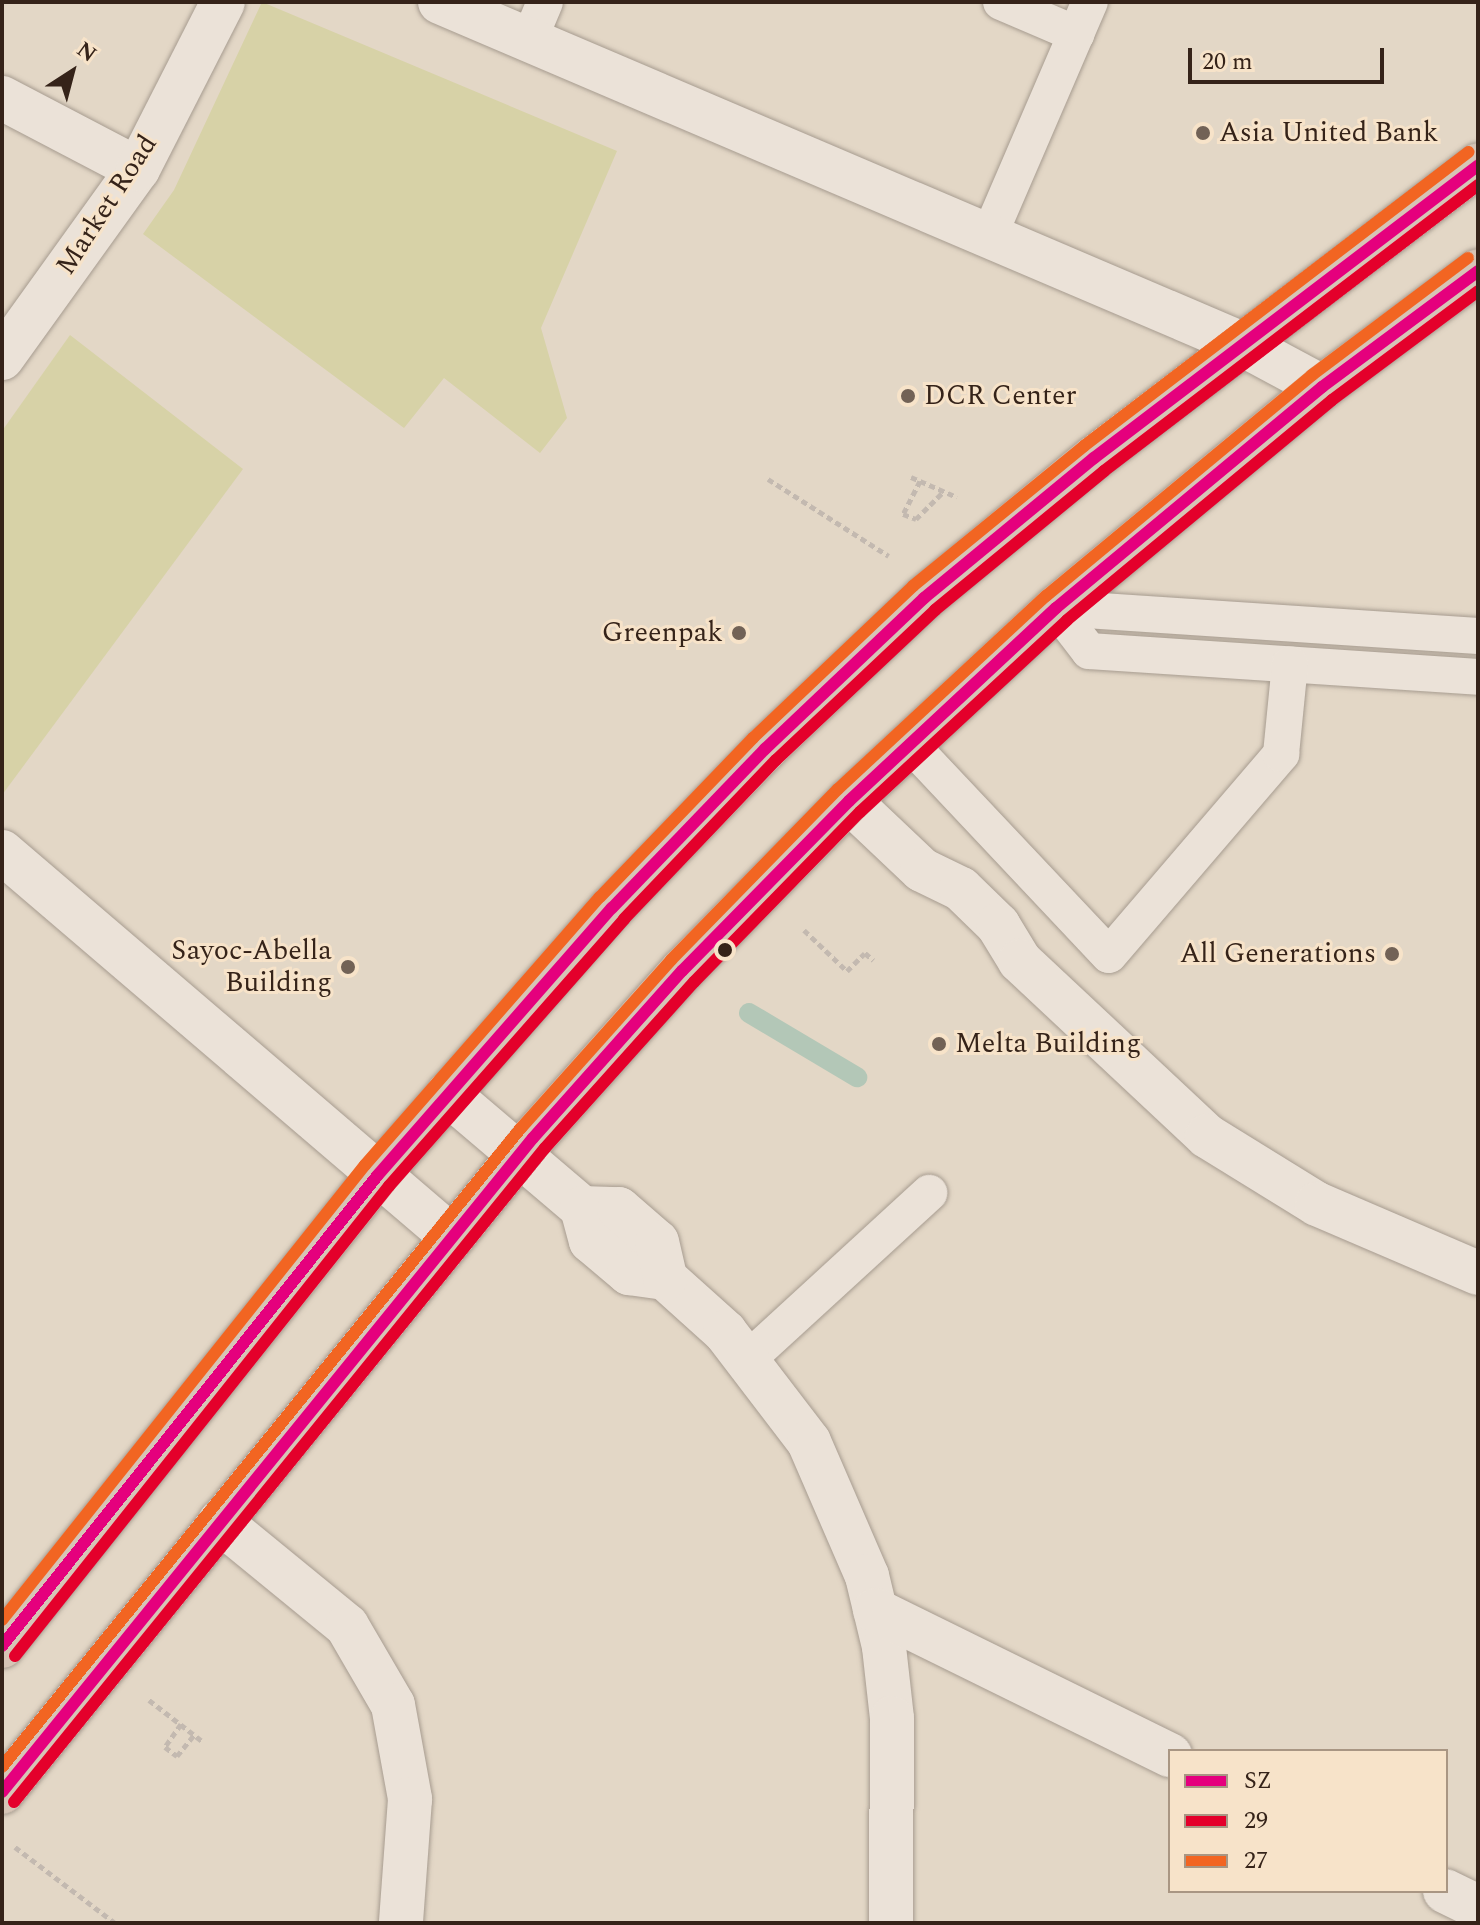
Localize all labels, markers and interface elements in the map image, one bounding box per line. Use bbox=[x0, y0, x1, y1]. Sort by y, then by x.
north arrow bbox=[32, 32, 112, 112]
scale bar bbox=[1192, 32, 1388, 82]
text: N bbox=[69, 34, 103, 71]
text: 20 m bbox=[1202, 44, 1253, 80]
place label: Asia United Bank bbox=[1219, 116, 1438, 150]
marker: Asia United Bank bbox=[1194, 124, 1212, 142]
street label: Market Road bbox=[49, 129, 165, 281]
place label: DCR Center bbox=[924, 379, 1077, 413]
marker: DCR Center bbox=[899, 387, 917, 405]
place label: Greenpak bbox=[602, 616, 723, 650]
marker: Greenpak bbox=[730, 624, 748, 642]
place label: Sayoc-Abella Building bbox=[171, 934, 332, 1000]
place label: All Generations bbox=[1180, 937, 1376, 971]
unlabelled marker bbox=[717, 942, 733, 958]
marker: All Generations bbox=[1383, 945, 1401, 963]
marker: Sayoc-Abella Building bbox=[339, 958, 357, 976]
place label: Melta Building bbox=[955, 1027, 1141, 1061]
marker: Melta Building bbox=[930, 1035, 948, 1053]
legend bbox=[1168, 1749, 1448, 1893]
text: SZ bbox=[1244, 1763, 1272, 1799]
text: 29 bbox=[1244, 1803, 1268, 1839]
text: 27 bbox=[1244, 1843, 1268, 1879]

